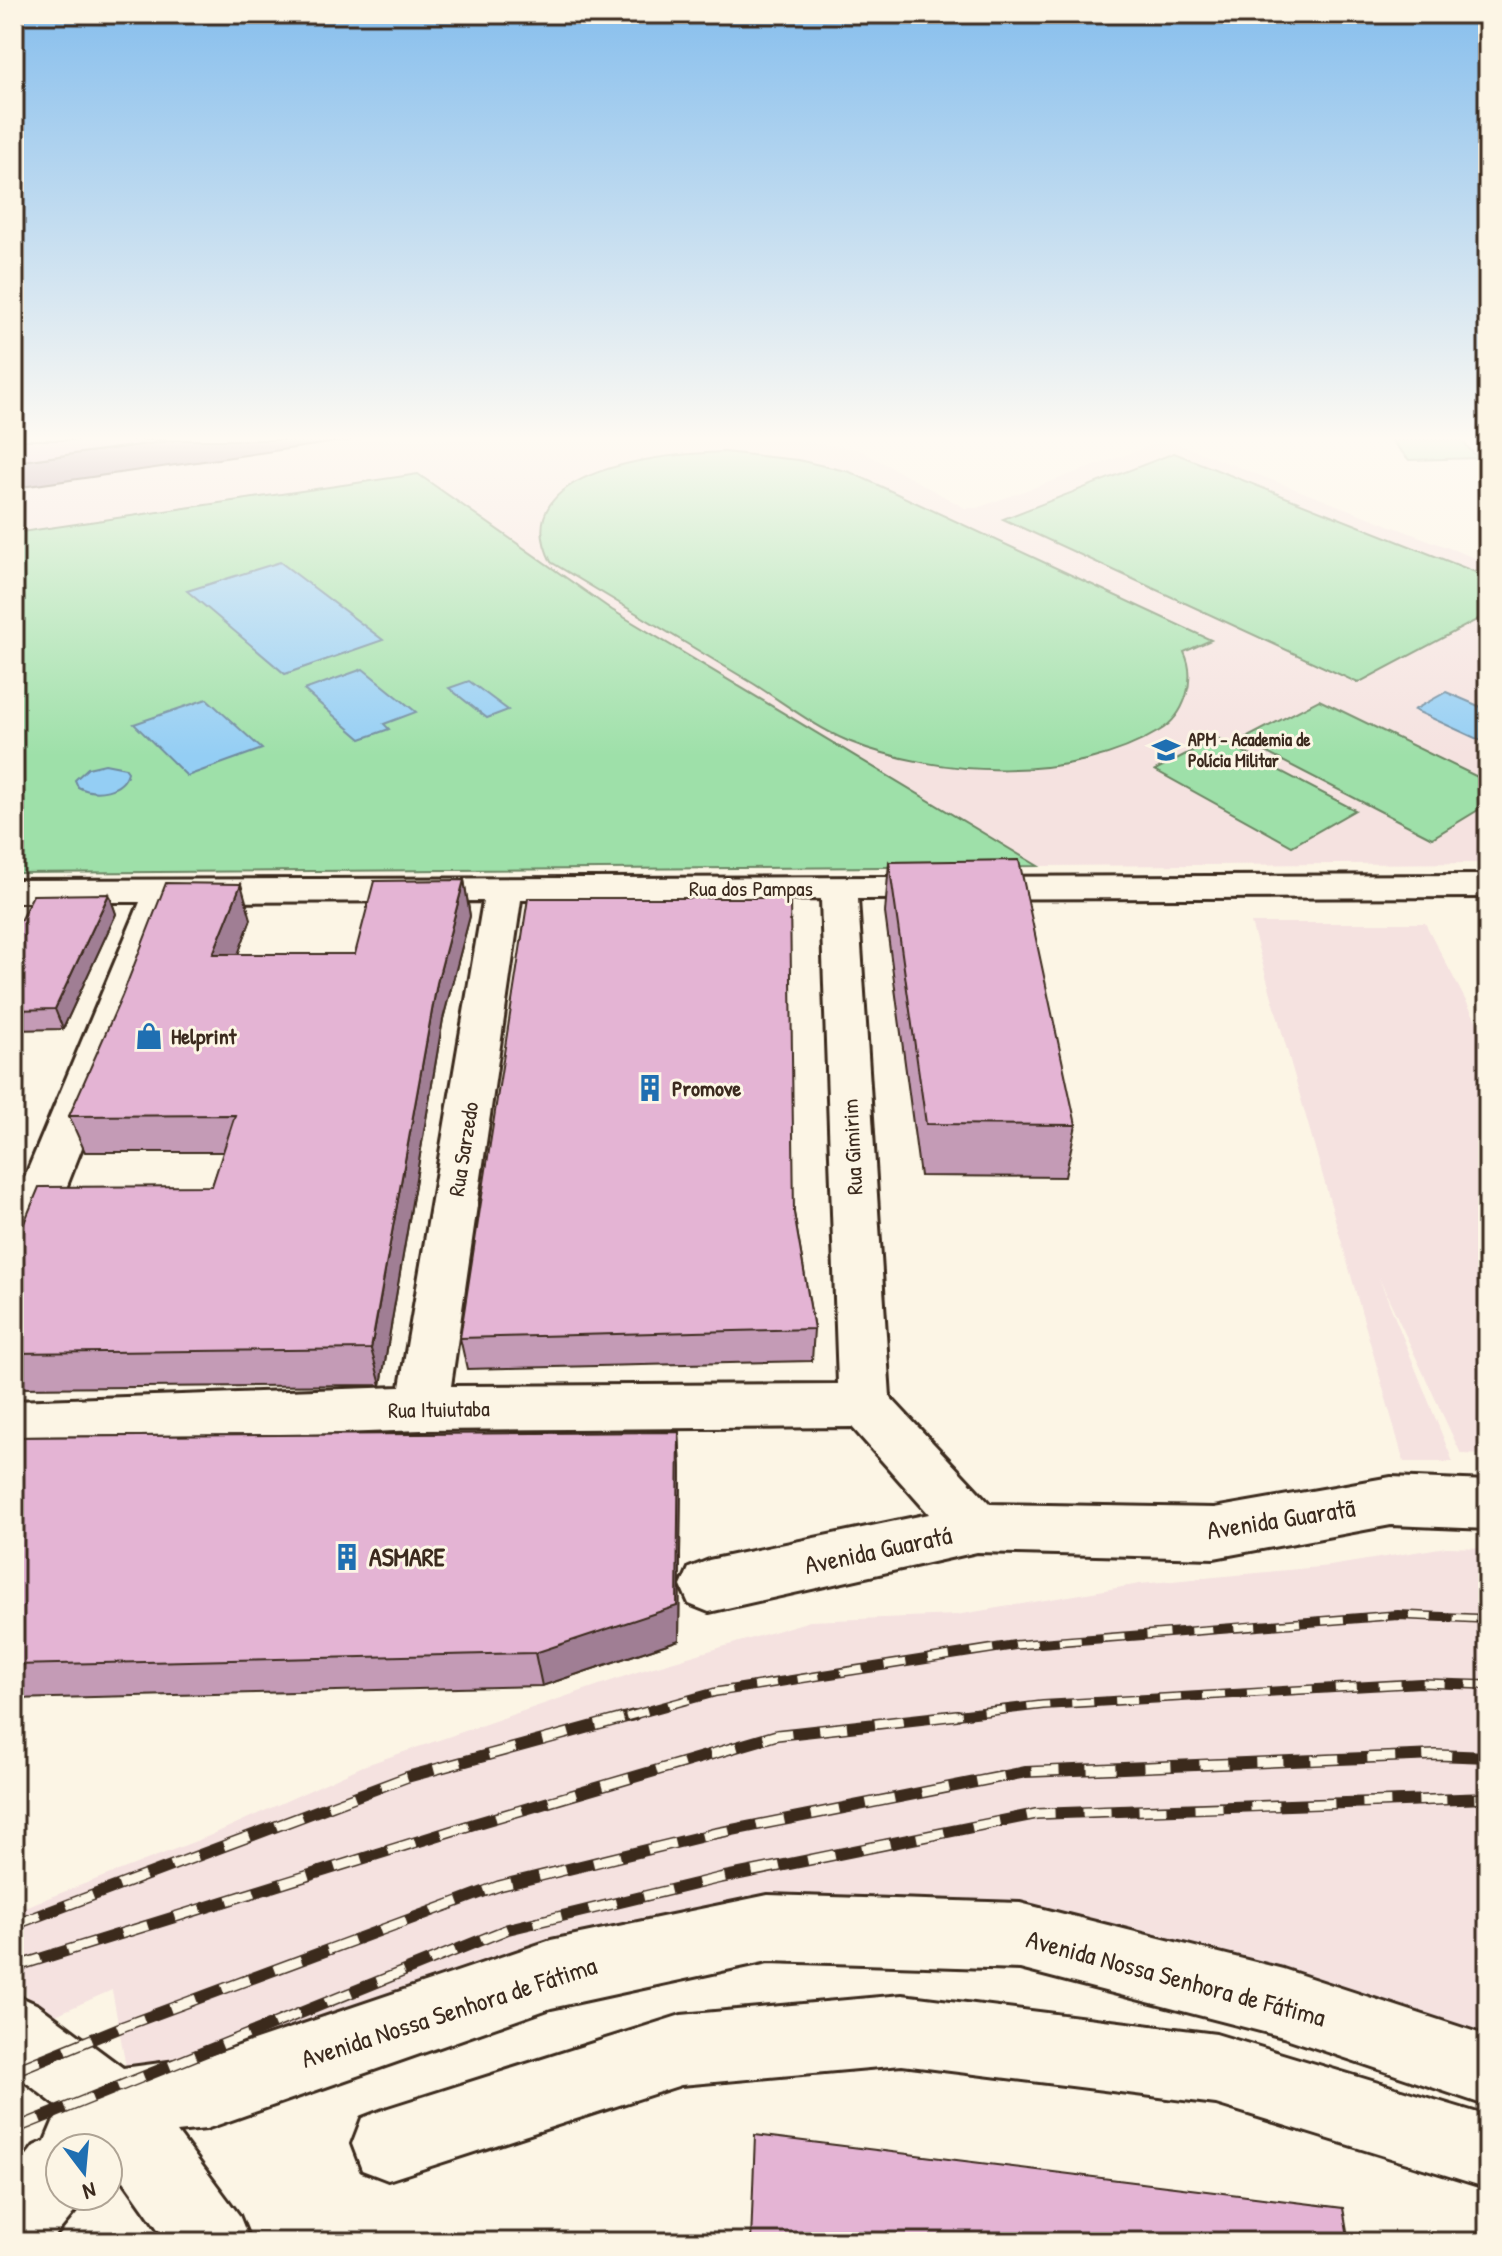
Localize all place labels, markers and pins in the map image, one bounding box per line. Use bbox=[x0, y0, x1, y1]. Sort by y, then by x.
place label: APM - Academia de Polícia Militar bbox=[1188, 727, 1311, 773]
school or university icon: APM - Academia de Polícia Militar bbox=[1151, 735, 1181, 765]
shop icon: Helprint bbox=[134, 1021, 164, 1051]
place label: Helprint bbox=[171, 1021, 238, 1052]
building icon: Promove bbox=[635, 1073, 665, 1103]
place label: Promove bbox=[672, 1073, 742, 1103]
place label: ASMARE bbox=[369, 1539, 446, 1574]
building icon: ASMARE bbox=[332, 1542, 362, 1572]

